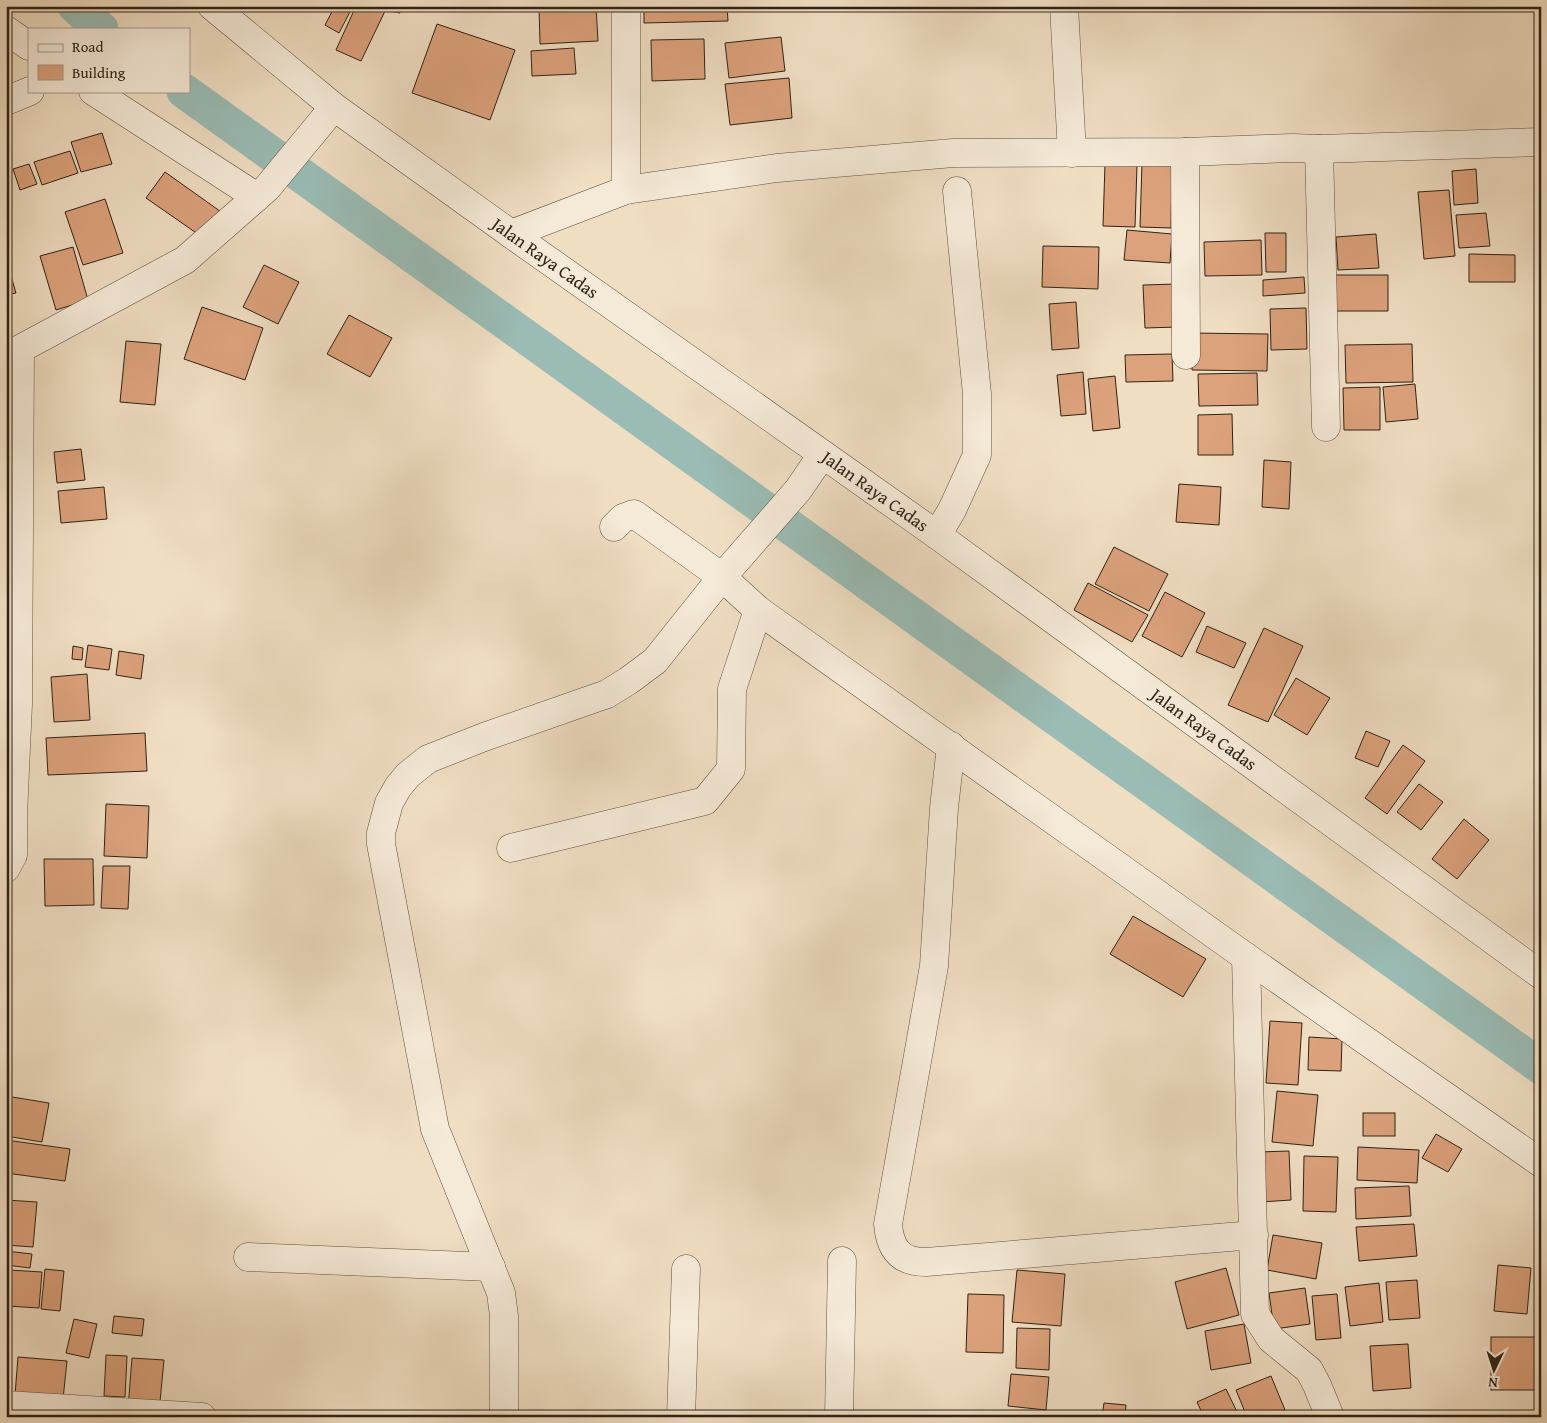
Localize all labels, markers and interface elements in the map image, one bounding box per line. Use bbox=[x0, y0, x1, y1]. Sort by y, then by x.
legend bbox=[28, 28, 190, 92]
text: Road bbox=[72, 36, 103, 57]
text: Building bbox=[72, 62, 126, 83]
street label: Jalan Raya Cadas bbox=[485, 209, 604, 305]
street label: Jalan Raya Cadas bbox=[815, 442, 934, 538]
street label: Jalan Raya Cadas bbox=[1144, 680, 1263, 777]
north arrow bbox=[1470, 1346, 1520, 1396]
text: N bbox=[1487, 1373, 1498, 1393]

